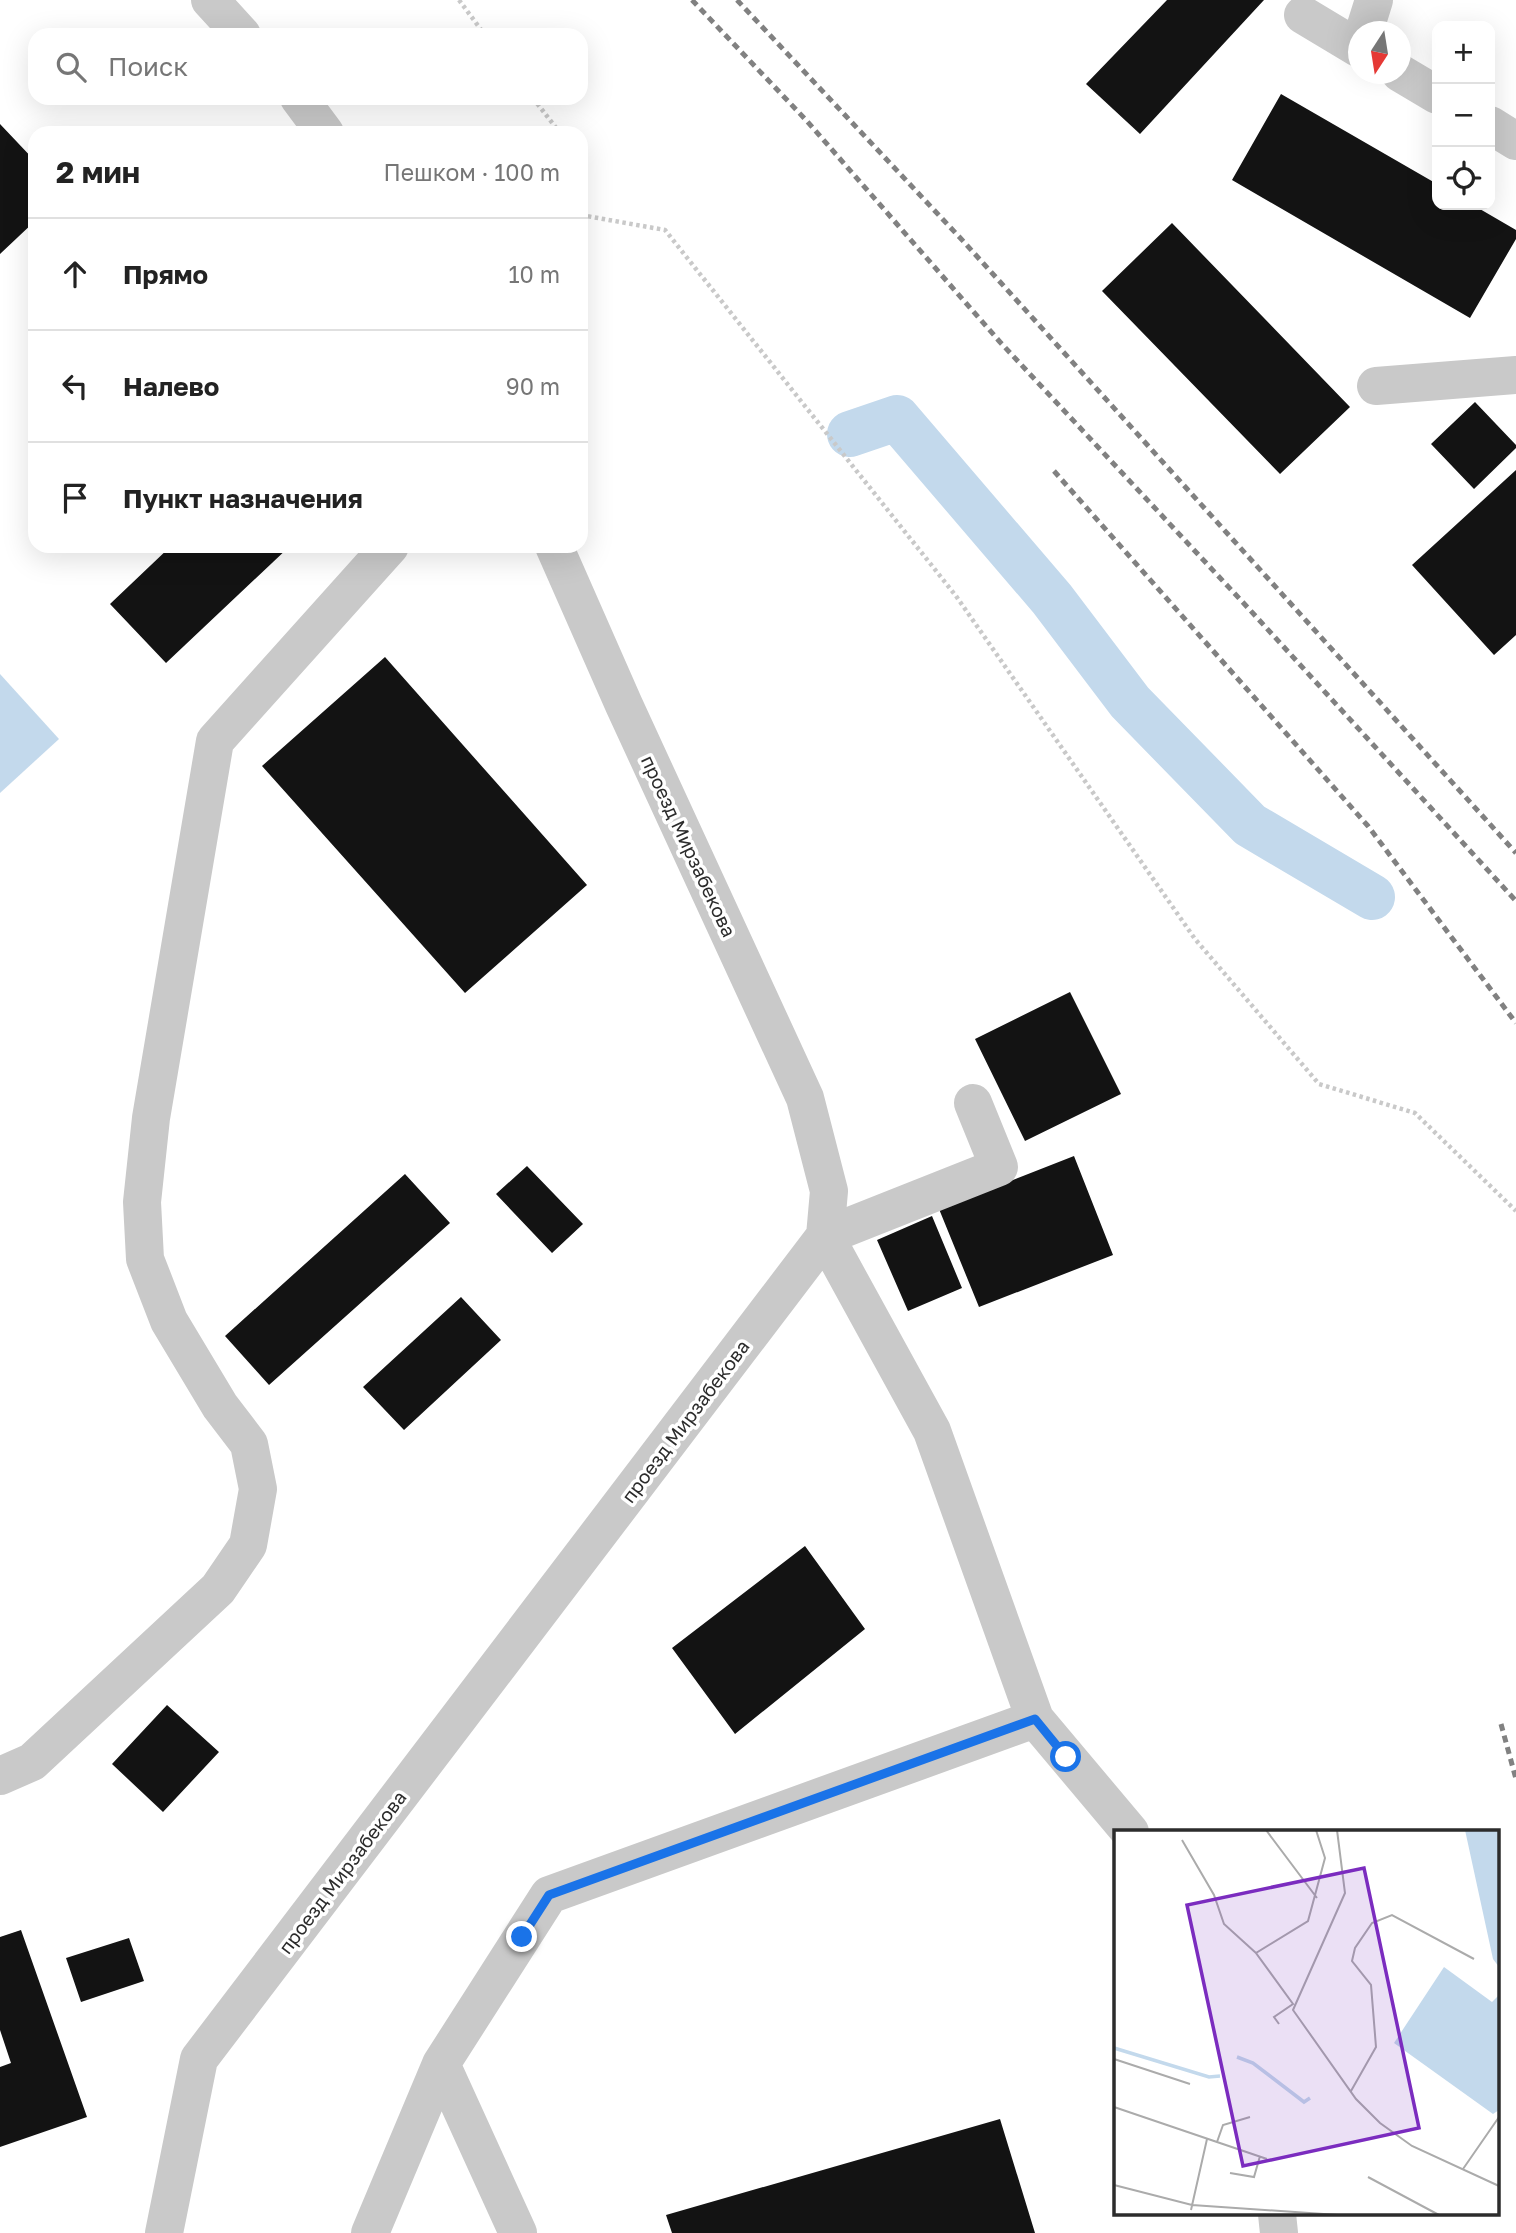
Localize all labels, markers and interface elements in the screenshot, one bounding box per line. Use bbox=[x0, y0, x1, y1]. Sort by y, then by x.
north arrow bbox=[1348, 21, 1411, 84]
map controls bbox=[1432, 21, 1495, 210]
button: + bbox=[1432, 21, 1495, 84]
search box bbox=[28, 28, 588, 105]
icon: search bbox=[52, 48, 90, 86]
text: Поиск bbox=[108, 51, 188, 82]
button: − bbox=[1432, 84, 1495, 147]
button: locate bbox=[1432, 147, 1495, 210]
text: 2 мин bbox=[56, 154, 140, 190]
text: Пешком · 100 m bbox=[383, 158, 560, 186]
icon: ahead bbox=[56, 255, 94, 293]
text: Прямо bbox=[123, 259, 208, 290]
text: 10 m bbox=[508, 260, 560, 288]
icon: left bbox=[56, 367, 94, 405]
text: Налево bbox=[123, 371, 219, 402]
text: 90 m bbox=[506, 372, 560, 400]
icon: arrive bbox=[56, 479, 94, 517]
text: Пункт назначения bbox=[123, 483, 363, 514]
street label: проезд Мирзабекова bbox=[637, 752, 741, 940]
street label: проезд Мирзабекова bbox=[616, 1335, 754, 1507]
route start bbox=[1050, 1741, 1081, 1772]
street label: проезд Мирзабекова bbox=[273, 1786, 411, 1958]
inset map bbox=[1114, 1830, 1498, 2216]
route end bbox=[506, 1921, 537, 1952]

